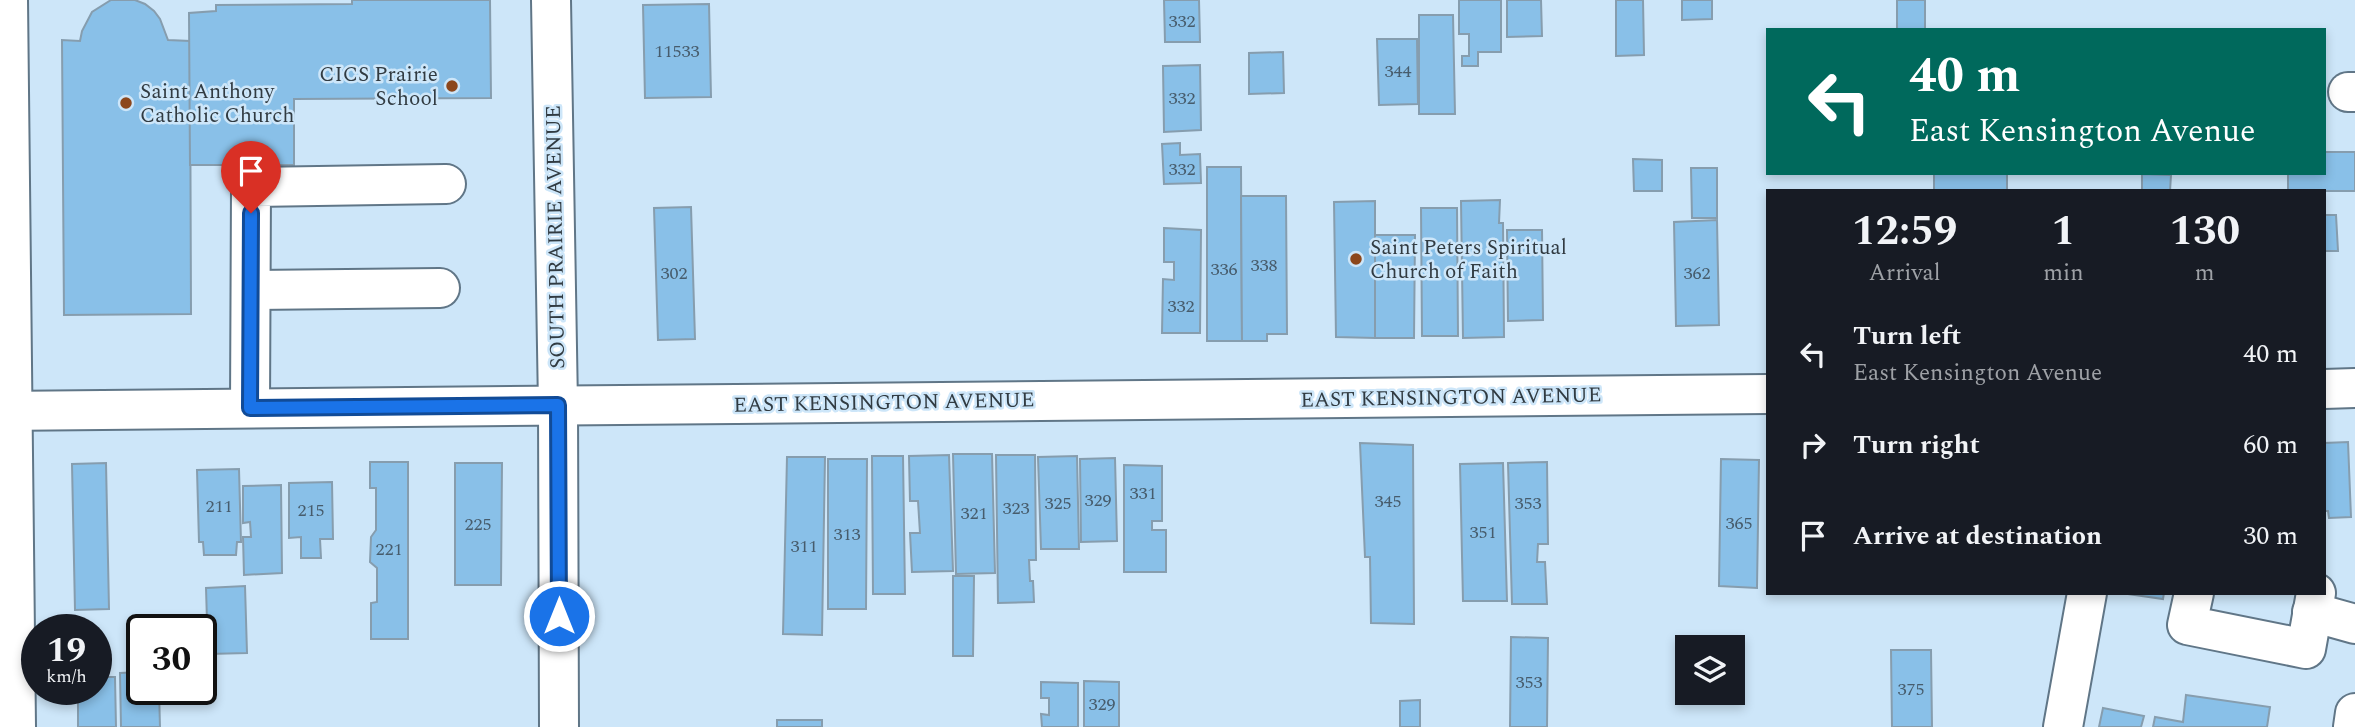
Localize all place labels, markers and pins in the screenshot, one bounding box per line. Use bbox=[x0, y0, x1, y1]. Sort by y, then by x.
place label: CICS Prairie School bbox=[319, 59, 438, 115]
place label: Saint Anthony Catholic Church bbox=[140, 76, 294, 132]
marker: CICS Prairie School bbox=[444, 78, 460, 94]
marker: Saint Anthony Catholic Church bbox=[118, 95, 134, 111]
pin bbox=[221, 141, 281, 213]
place label: Saint Peters Spiritual Church of Faith bbox=[1370, 232, 1567, 288]
marker: Saint Peters Spiritual Church of Faith bbox=[1348, 251, 1364, 267]

